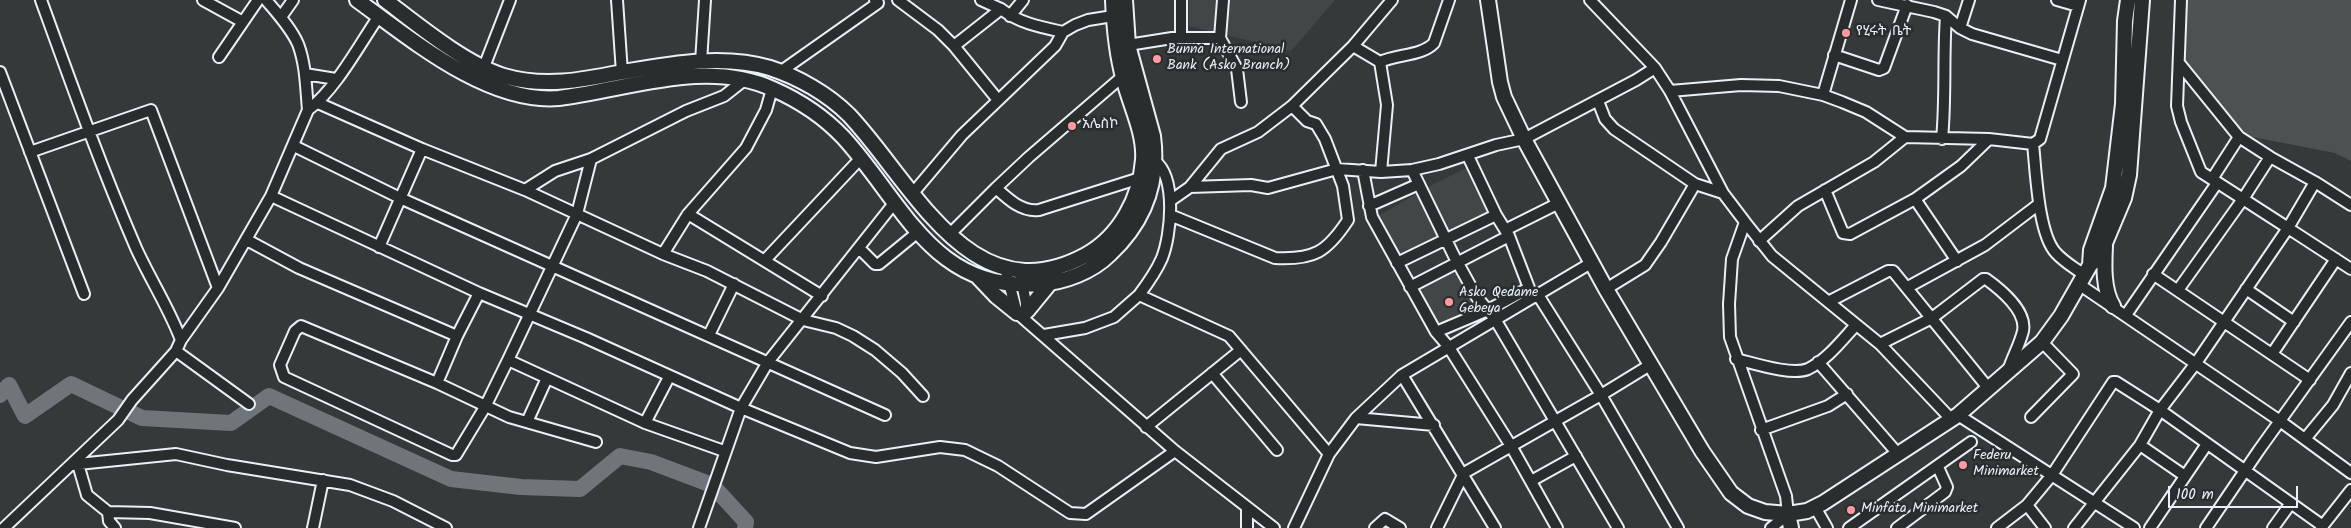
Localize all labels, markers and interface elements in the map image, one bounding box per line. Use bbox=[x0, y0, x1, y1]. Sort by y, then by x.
place label: የሂሩት ቤት bbox=[1856, 25, 1911, 41]
marker: የሂሩት ቤት bbox=[1840, 27, 1852, 39]
place label: Bunna International Bank (Asko Branch) bbox=[1167, 43, 1290, 75]
marker: Bunna International Bank (Asko Branch) bbox=[1151, 53, 1163, 65]
place label: አሌስኮ bbox=[1082, 118, 1118, 134]
marker: አሌስኮ bbox=[1066, 120, 1078, 132]
place label: Asko Qedame Gebeya bbox=[1459, 286, 1538, 318]
marker: Asko Qedame Gebeya bbox=[1443, 296, 1455, 308]
place label: Federu Minimarket bbox=[1973, 449, 2039, 482]
marker: Federu Minimarket bbox=[1957, 459, 1969, 471]
scale bar bbox=[2171, 476, 2301, 508]
text: 100 m bbox=[2176, 483, 2214, 507]
place label: Minfata Minimarket bbox=[1861, 502, 1978, 518]
marker: Minfata Minimarket bbox=[1845, 504, 1857, 516]

